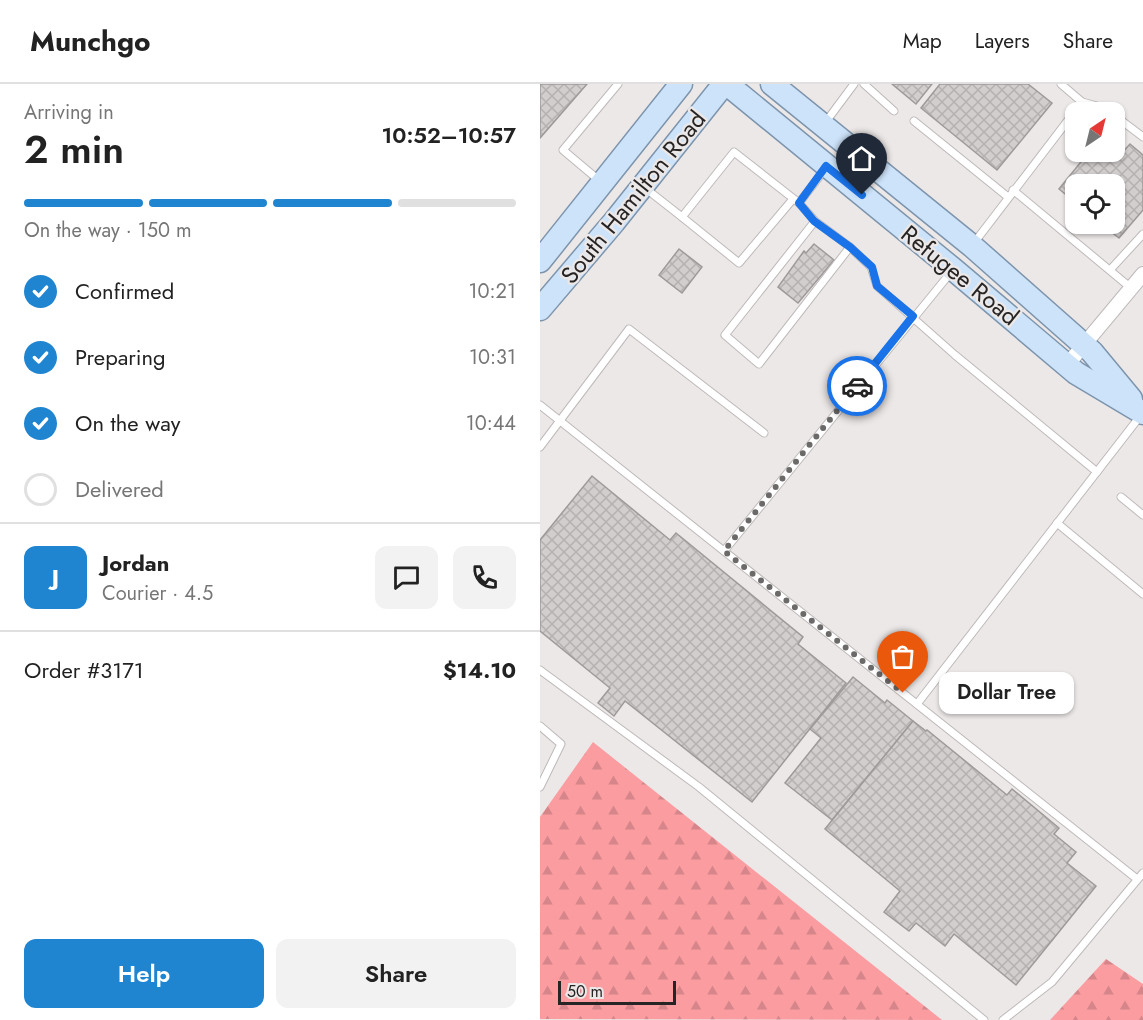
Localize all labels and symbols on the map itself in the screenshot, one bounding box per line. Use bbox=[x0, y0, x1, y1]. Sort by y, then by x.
north arrow bbox=[1065, 102, 1125, 162]
street label: South Hamilton Road bbox=[552, 103, 714, 291]
pin bbox=[836, 133, 887, 195]
street label: Refugee Road bbox=[894, 217, 1026, 333]
courier bbox=[827, 356, 887, 416]
pin bbox=[877, 631, 928, 693]
callout: Dollar Tree bbox=[939, 672, 1074, 714]
scale bar bbox=[558, 978, 676, 1006]

